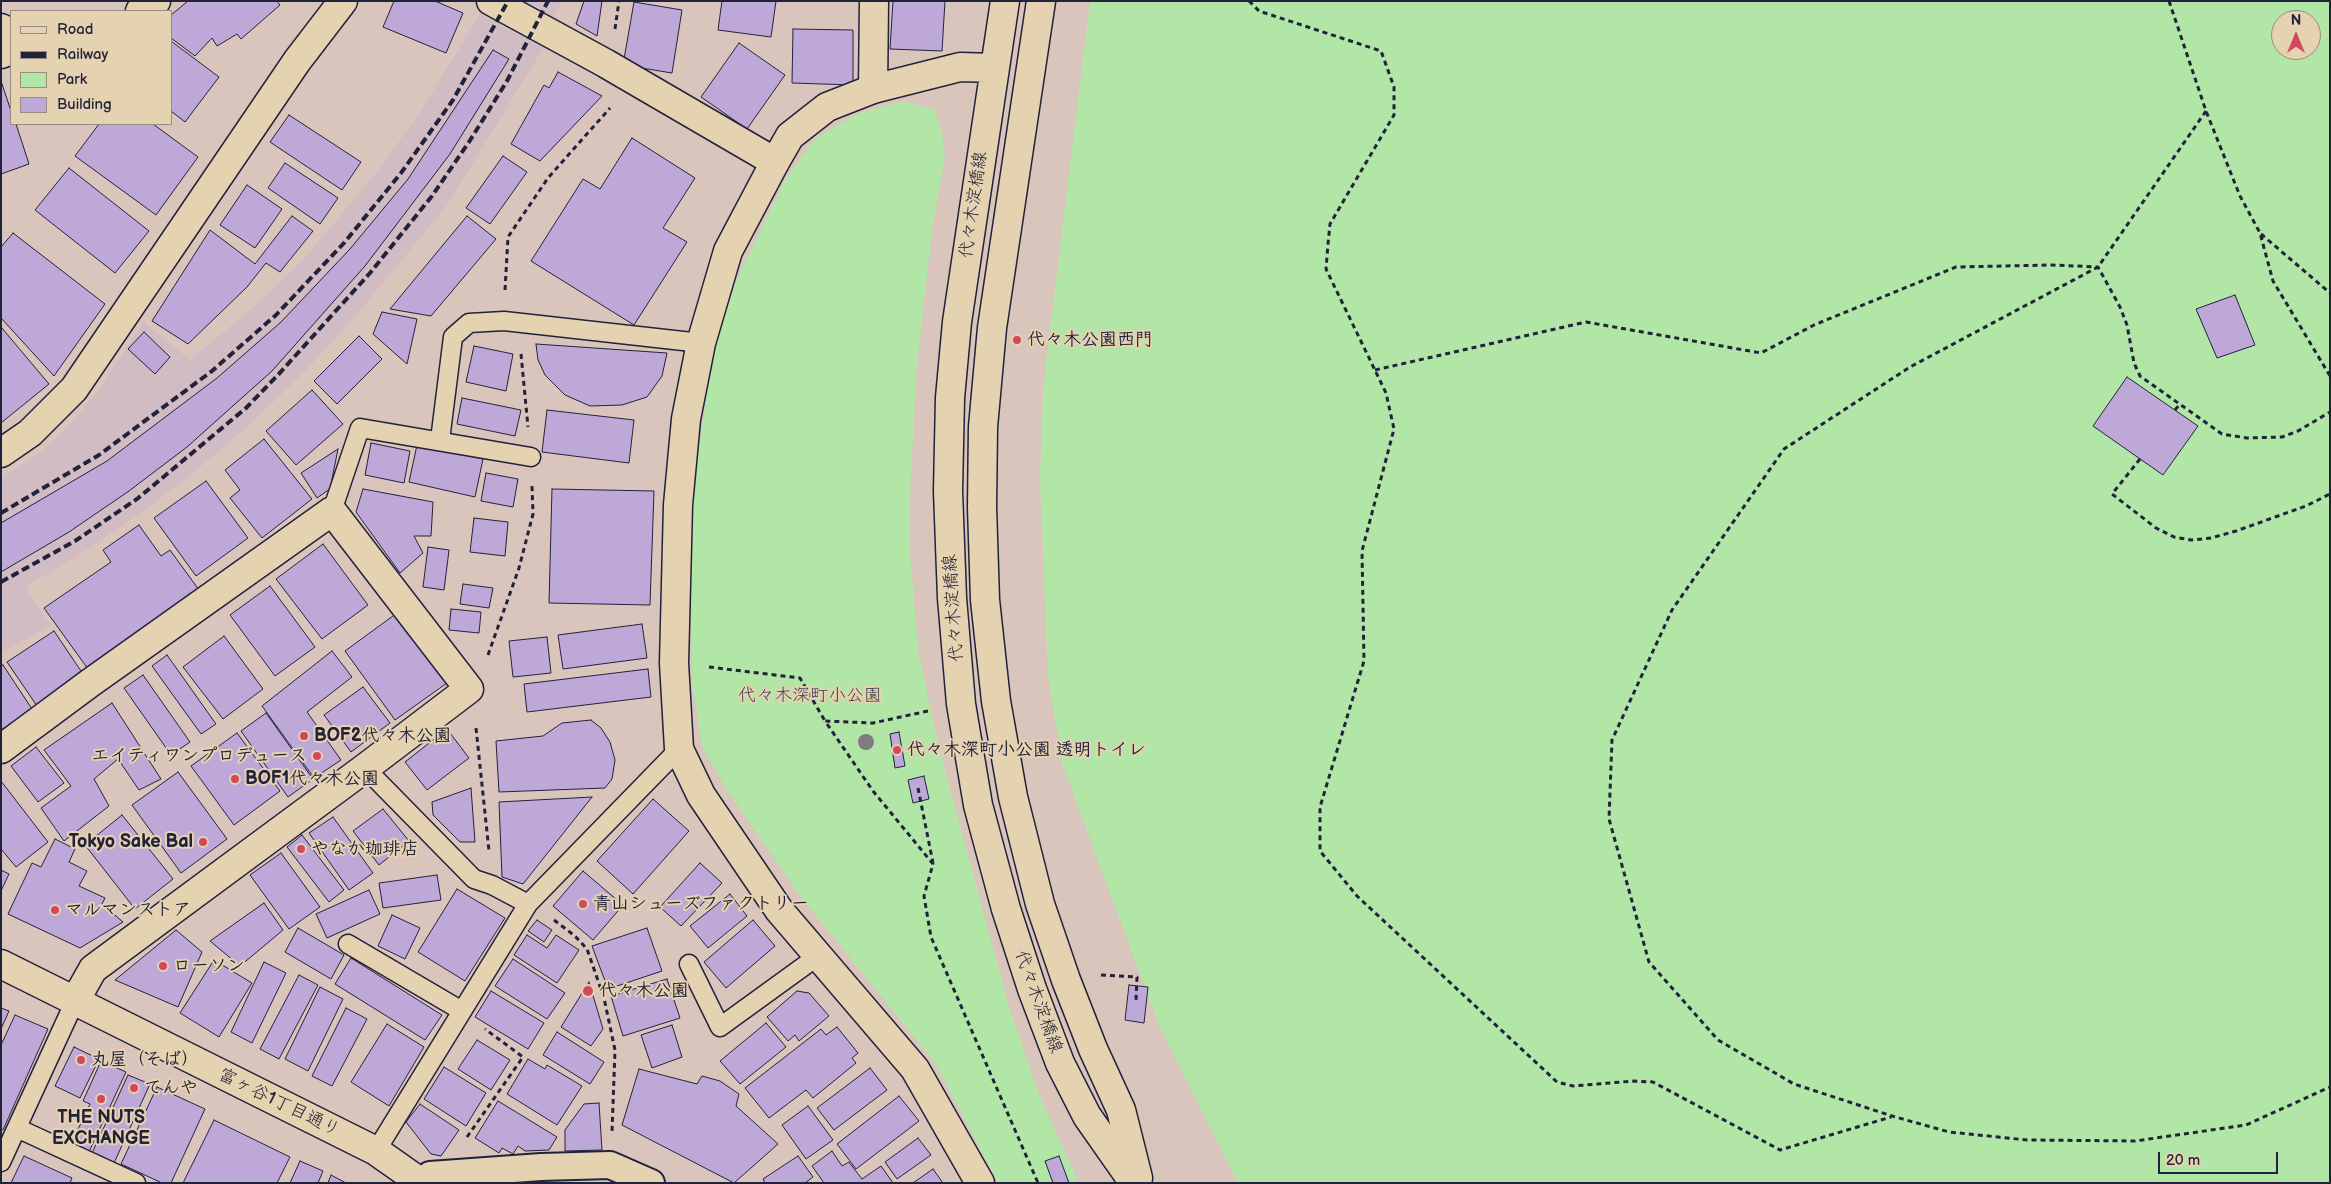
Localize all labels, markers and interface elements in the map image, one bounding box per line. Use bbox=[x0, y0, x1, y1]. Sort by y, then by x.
legend bbox=[10, 10, 172, 125]
north arrow bbox=[2271, 10, 2321, 60]
text: N bbox=[2291, 12, 2301, 29]
text: Road bbox=[57, 20, 93, 39]
text: Railway bbox=[57, 45, 108, 64]
text: Park bbox=[57, 70, 87, 89]
text: Building bbox=[57, 95, 112, 114]
street label: 代々木淀橋線 bbox=[956, 150, 992, 260]
place label: 代々木公園西門 bbox=[1027, 329, 1153, 351]
marker: 代々木公園西門 bbox=[1011, 334, 1023, 346]
street label: 代々木淀橋線 bbox=[939, 553, 969, 663]
park label: 代々木深町小公園 bbox=[738, 685, 882, 707]
place label: BOF2代々木公園 bbox=[314, 725, 452, 747]
marker: BOF2代々木公園 bbox=[298, 730, 310, 742]
place label: 代々木深町小公園 透明トイレ bbox=[907, 739, 1146, 761]
marker: 代々木深町小公園 透明トイレ bbox=[891, 744, 903, 756]
place label: エイティワンプロデュース bbox=[91, 745, 307, 767]
marker: エイティワンプロデュース bbox=[311, 750, 323, 762]
place label: BOF1代々木公園 bbox=[245, 768, 379, 790]
marker: BOF1代々木公園 bbox=[229, 773, 241, 785]
place label: Tokyo Sake Bal bbox=[69, 831, 193, 853]
marker: Tokyo Sake Bal bbox=[197, 836, 209, 848]
place label: やなか珈琲店 bbox=[311, 838, 419, 860]
marker: やなか珈琲店 bbox=[295, 843, 307, 855]
place label: 青山シューズファクトリー bbox=[593, 893, 809, 915]
marker: 青山シューズファクトリー bbox=[577, 898, 589, 910]
place label: マルマンストア bbox=[65, 899, 191, 921]
marker: マルマンストア bbox=[49, 904, 61, 916]
street label: 代々木淀橋線 bbox=[1009, 948, 1067, 1056]
place label: ローソン bbox=[173, 955, 245, 977]
marker: ローソン bbox=[157, 960, 169, 972]
place label: 代々木公園 bbox=[599, 980, 689, 1002]
marker: 代々木公園 bbox=[581, 984, 595, 998]
place label: 丸屋（そば） bbox=[91, 1049, 199, 1071]
marker: 丸屋（そば） bbox=[75, 1054, 87, 1066]
street label: 富ヶ谷1丁目通り bbox=[215, 1064, 343, 1142]
place label: てんや bbox=[144, 1077, 198, 1099]
marker: てんや bbox=[128, 1082, 140, 1094]
marker: THE NUTS EXCHANGE bbox=[95, 1093, 107, 1105]
place label: THE NUTS EXCHANGE bbox=[52, 1107, 150, 1150]
scale bar bbox=[2161, 1142, 2281, 1174]
text: 20 m bbox=[2166, 1151, 2200, 1170]

